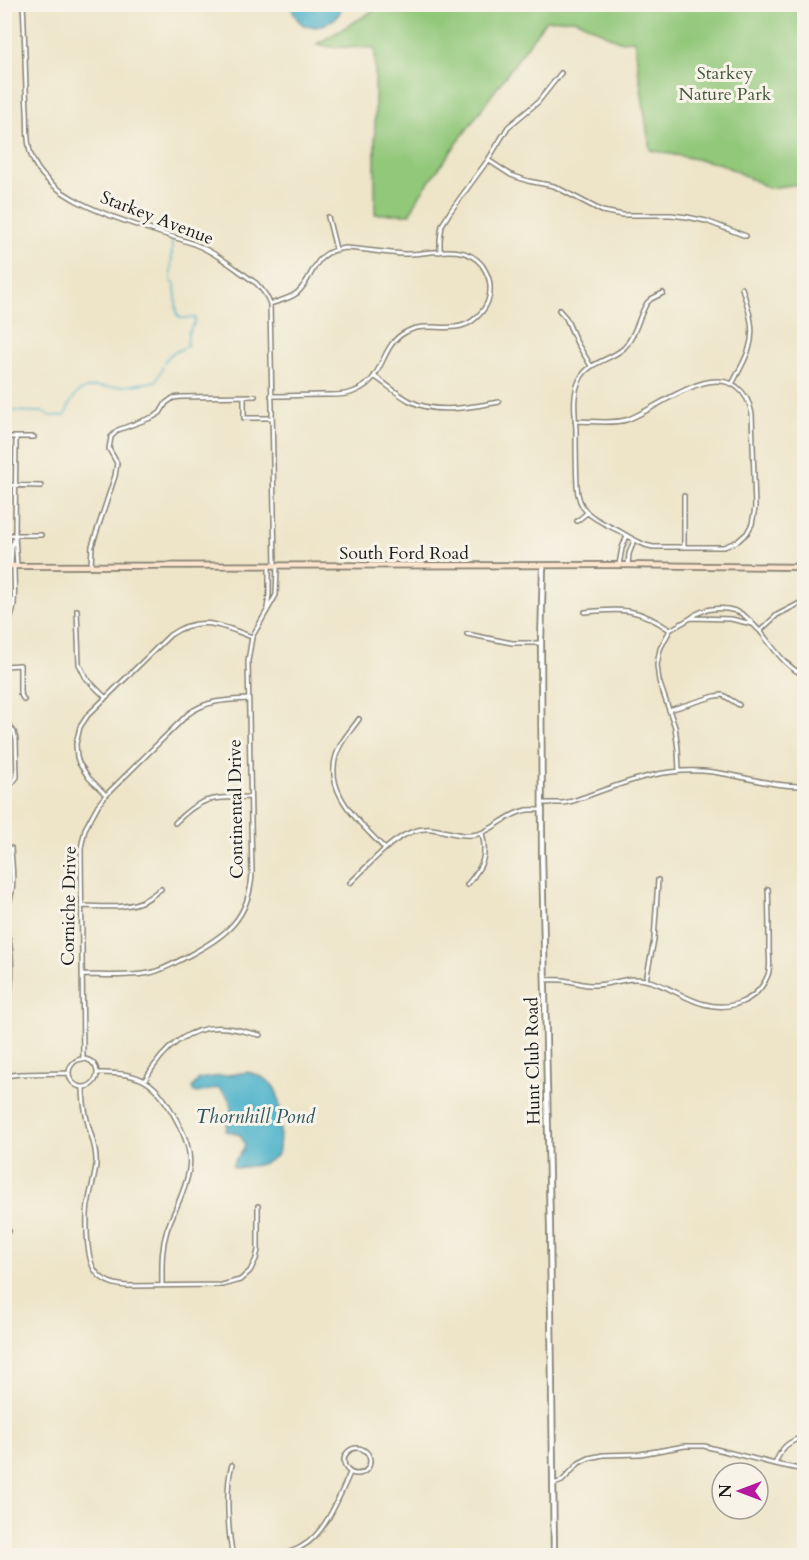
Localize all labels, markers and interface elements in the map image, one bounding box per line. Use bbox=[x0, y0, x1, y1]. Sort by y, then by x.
park label: Starkey Nature Park bbox=[679, 61, 772, 107]
street label: Starkey Avenue bbox=[97, 185, 217, 251]
street label: South Ford Road bbox=[339, 541, 469, 566]
street label: Continental Drive bbox=[222, 739, 250, 879]
street label: Corniche Drive bbox=[55, 846, 83, 966]
street label: Hunt Club Road bbox=[519, 996, 547, 1125]
water label: Thornhill Pond bbox=[195, 1103, 316, 1130]
north arrow bbox=[710, 1461, 770, 1521]
text: N bbox=[715, 1484, 737, 1498]

